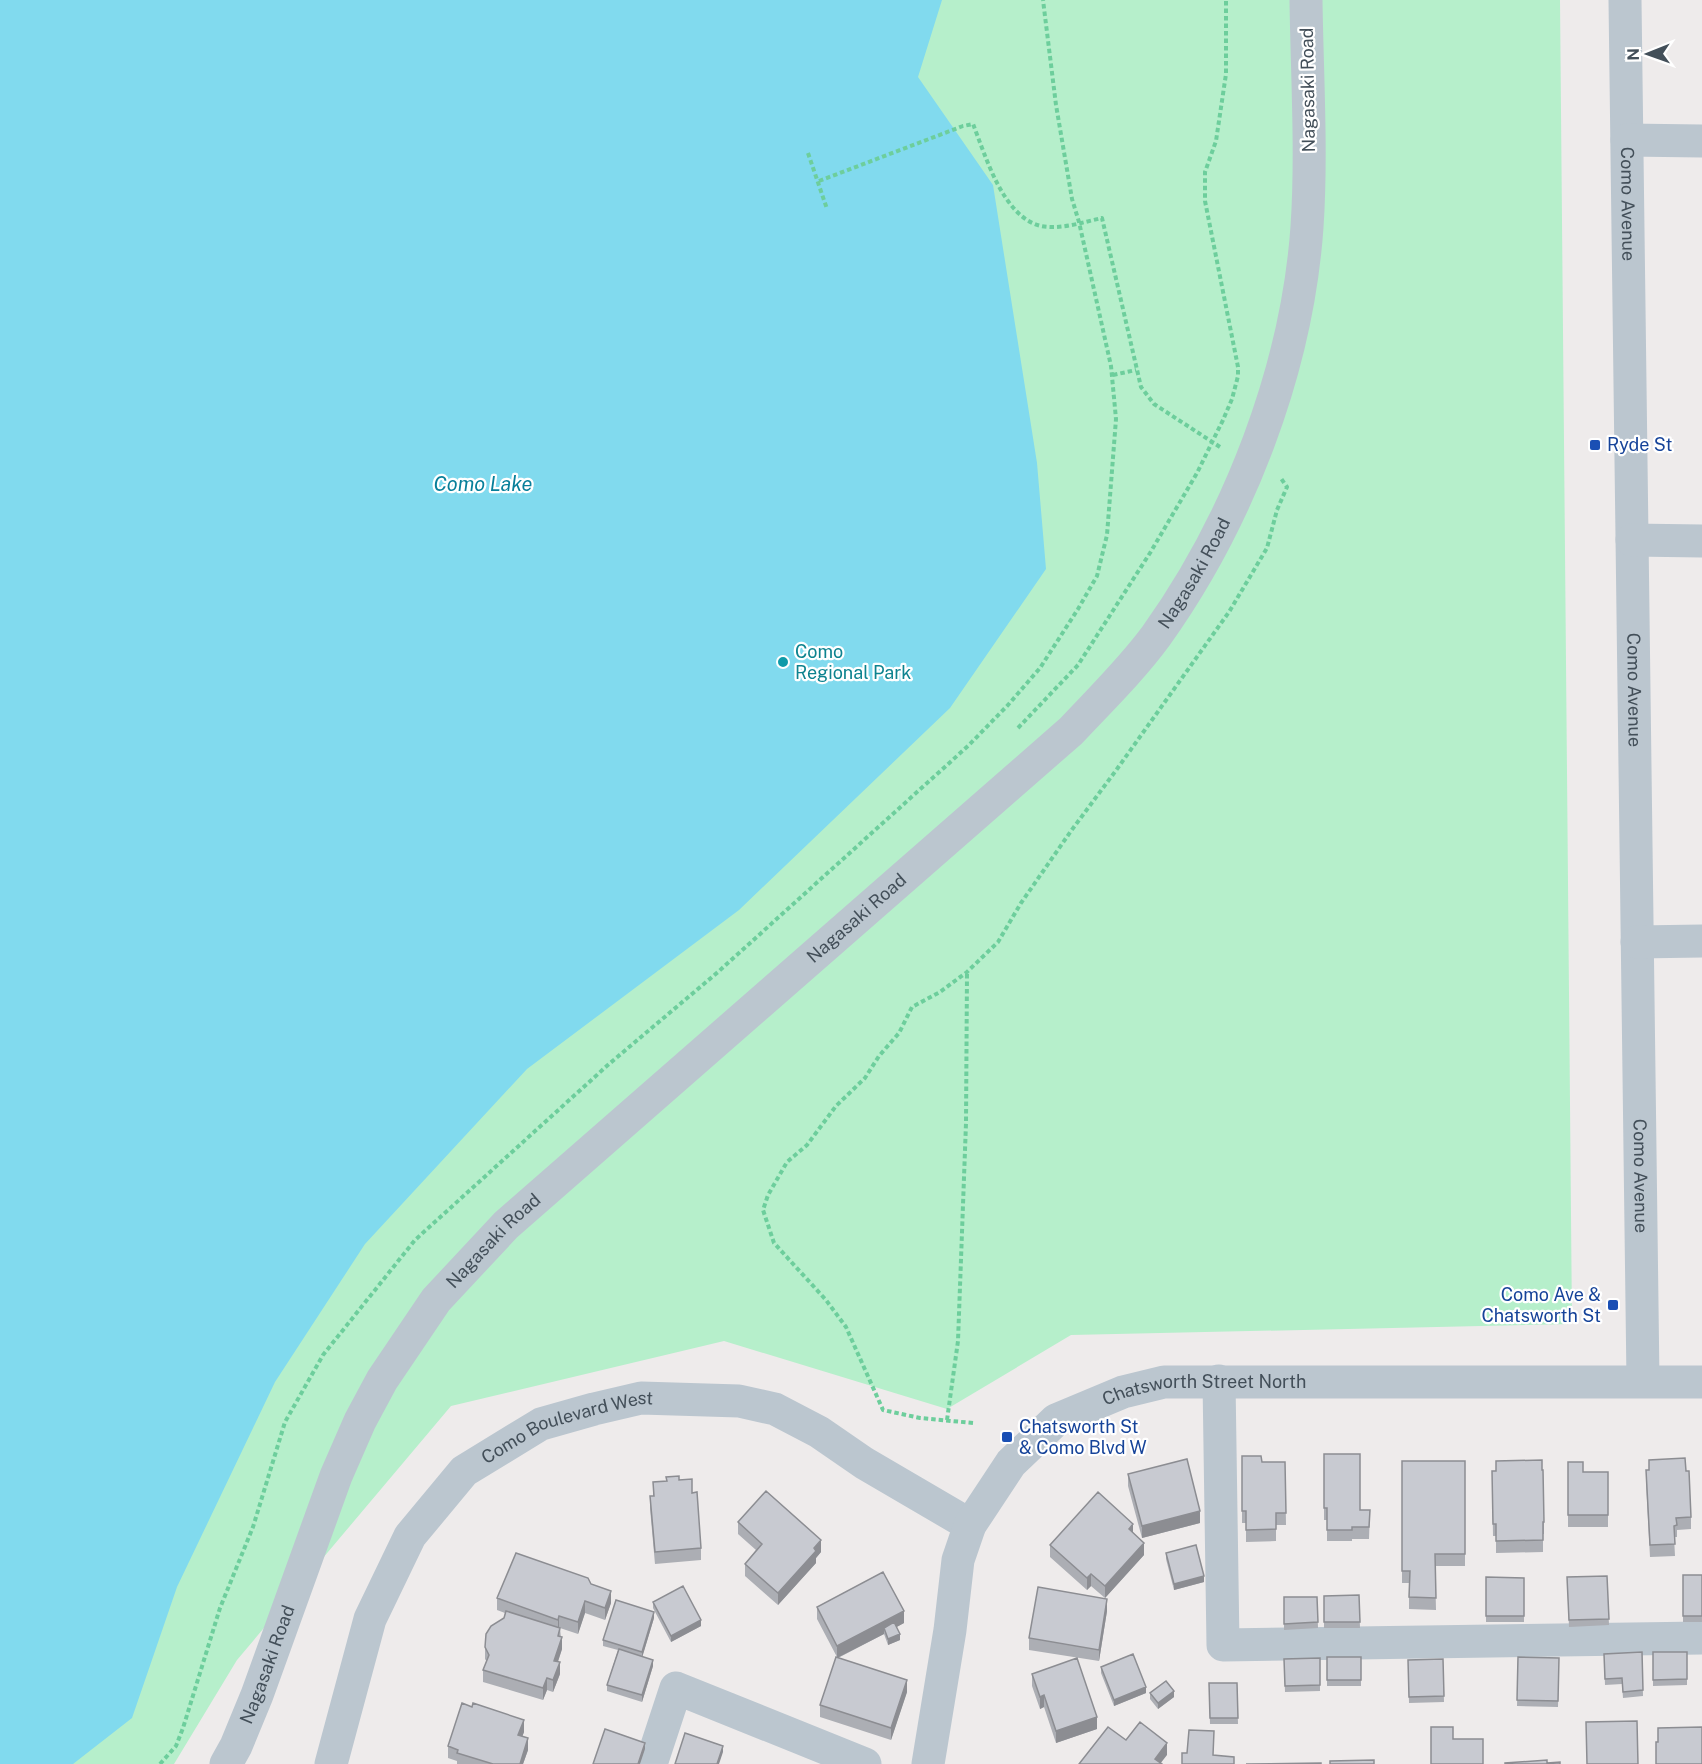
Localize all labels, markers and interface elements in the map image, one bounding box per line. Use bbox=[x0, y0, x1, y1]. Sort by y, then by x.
north arrow bbox=[1618, 24, 1678, 84]
street label: Nagasaki Road bbox=[1296, 27, 1319, 153]
text: N bbox=[1624, 48, 1643, 61]
street label: Como Avenue bbox=[1617, 147, 1639, 261]
place label: Ryde St bbox=[1607, 434, 1673, 455]
marker: Ryde St bbox=[1588, 438, 1602, 452]
water label: Como Lake bbox=[434, 472, 533, 496]
street label: Nagasaki Road bbox=[1153, 514, 1234, 633]
street label: Como Avenue bbox=[1623, 633, 1646, 747]
place label: Como Regional Park bbox=[795, 641, 911, 683]
marker: Como Regional Park bbox=[776, 655, 790, 669]
street label: Nagasaki Road bbox=[802, 869, 910, 967]
street label: Como Avenue bbox=[1630, 1119, 1652, 1233]
street label: Nagasaki Road bbox=[442, 1189, 544, 1292]
place label: Como Ave & Chatsworth St bbox=[1481, 1284, 1601, 1326]
marker: Como Ave & Chatsworth St bbox=[1606, 1298, 1620, 1312]
street label: Chatsworth Street North bbox=[1099, 1371, 1306, 1409]
street label: Como Boulevard West bbox=[477, 1387, 654, 1468]
place label: Chatsworth St & Como Blvd W bbox=[1019, 1416, 1147, 1458]
marker: Chatsworth St & Como Blvd W bbox=[1000, 1430, 1014, 1444]
street label: Nagasaki Road bbox=[235, 1602, 299, 1727]

